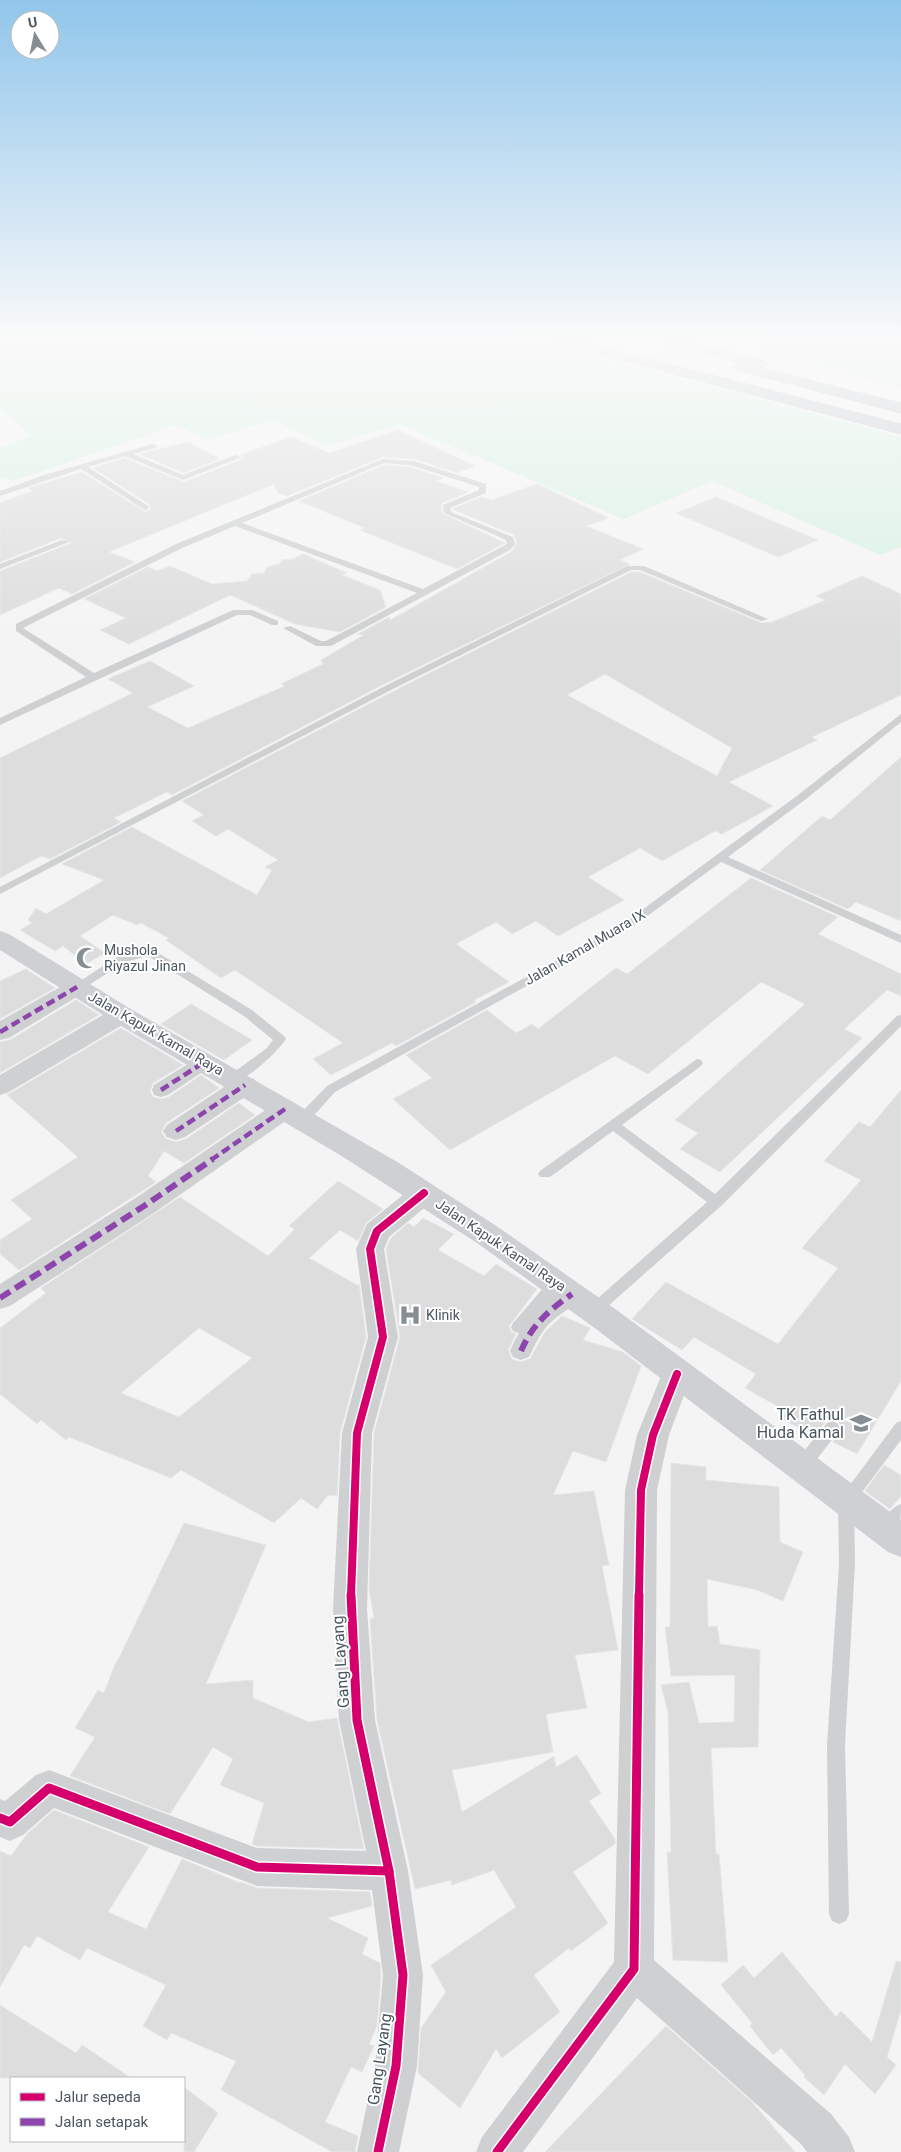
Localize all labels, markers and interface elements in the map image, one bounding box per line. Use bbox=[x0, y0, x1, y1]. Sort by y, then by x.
north arrow bbox=[10, 10, 60, 60]
text: U bbox=[27, 14, 39, 31]
street label: Jalan Kamal Muara IX bbox=[522, 906, 648, 988]
place label: Mushola Riyazul Jinan bbox=[104, 942, 186, 974]
mosque icon: Mushola Riyazul Jinan bbox=[74, 945, 100, 971]
street label: Jalan Kapuk Kamal Raya bbox=[86, 988, 226, 1078]
street label: Jalan Kapuk Kamal Raya bbox=[433, 1195, 569, 1295]
hospital icon: Klinik bbox=[397, 1302, 423, 1328]
place label: Klinik bbox=[426, 1307, 461, 1323]
place label: TK Fathul Huda Kamal bbox=[757, 1405, 844, 1442]
school or university icon: TK Fathul Huda Kamal bbox=[848, 1410, 874, 1436]
street label: Gang Layang bbox=[328, 1615, 353, 1709]
street label: Gang Layang bbox=[364, 2012, 395, 2106]
legend bbox=[10, 2077, 185, 2142]
text: Jalur sepeda bbox=[55, 2088, 141, 2106]
text: Jalan setapak bbox=[55, 2113, 149, 2131]

